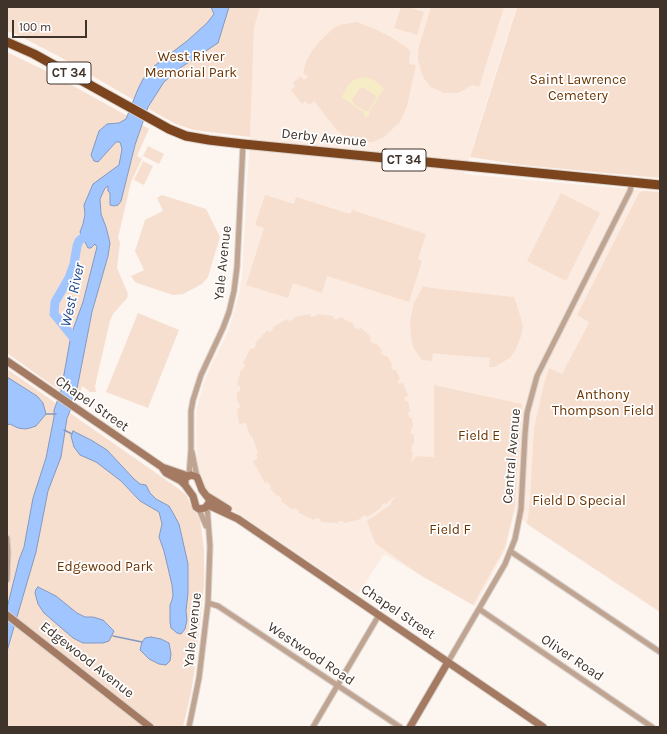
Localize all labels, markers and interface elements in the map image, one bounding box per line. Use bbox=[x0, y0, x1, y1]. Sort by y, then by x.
scale bar bbox=[14, 12, 89, 38]
text: 100 m bbox=[19, 20, 51, 34]
park label: West River Memorial Park bbox=[145, 49, 237, 82]
road number: CT 34 bbox=[47, 62, 91, 84]
park label: Saint Lawrence Cemetery bbox=[530, 72, 626, 104]
street label: Derby Avenue bbox=[281, 125, 367, 151]
road number: CT 34 bbox=[382, 149, 426, 171]
street label: Yale Avenue bbox=[211, 225, 235, 301]
water label: West River bbox=[57, 261, 89, 329]
street label: Chapel Street bbox=[52, 373, 132, 435]
park label: Anthony Thompson Field bbox=[552, 387, 654, 420]
street label: Central Avenue bbox=[499, 408, 525, 504]
park label: Field E bbox=[458, 428, 500, 444]
park label: Field D Special bbox=[532, 493, 626, 509]
park label: Field F bbox=[429, 522, 471, 538]
park label: Edgewood Park bbox=[57, 559, 153, 575]
street label: Chapel Street bbox=[358, 581, 438, 643]
street label: Yale Avenue bbox=[181, 592, 205, 668]
street label: Edgewood Avenue bbox=[37, 618, 137, 702]
street label: Westwood Road bbox=[264, 619, 358, 689]
street label: Oliver Road bbox=[537, 631, 607, 685]

